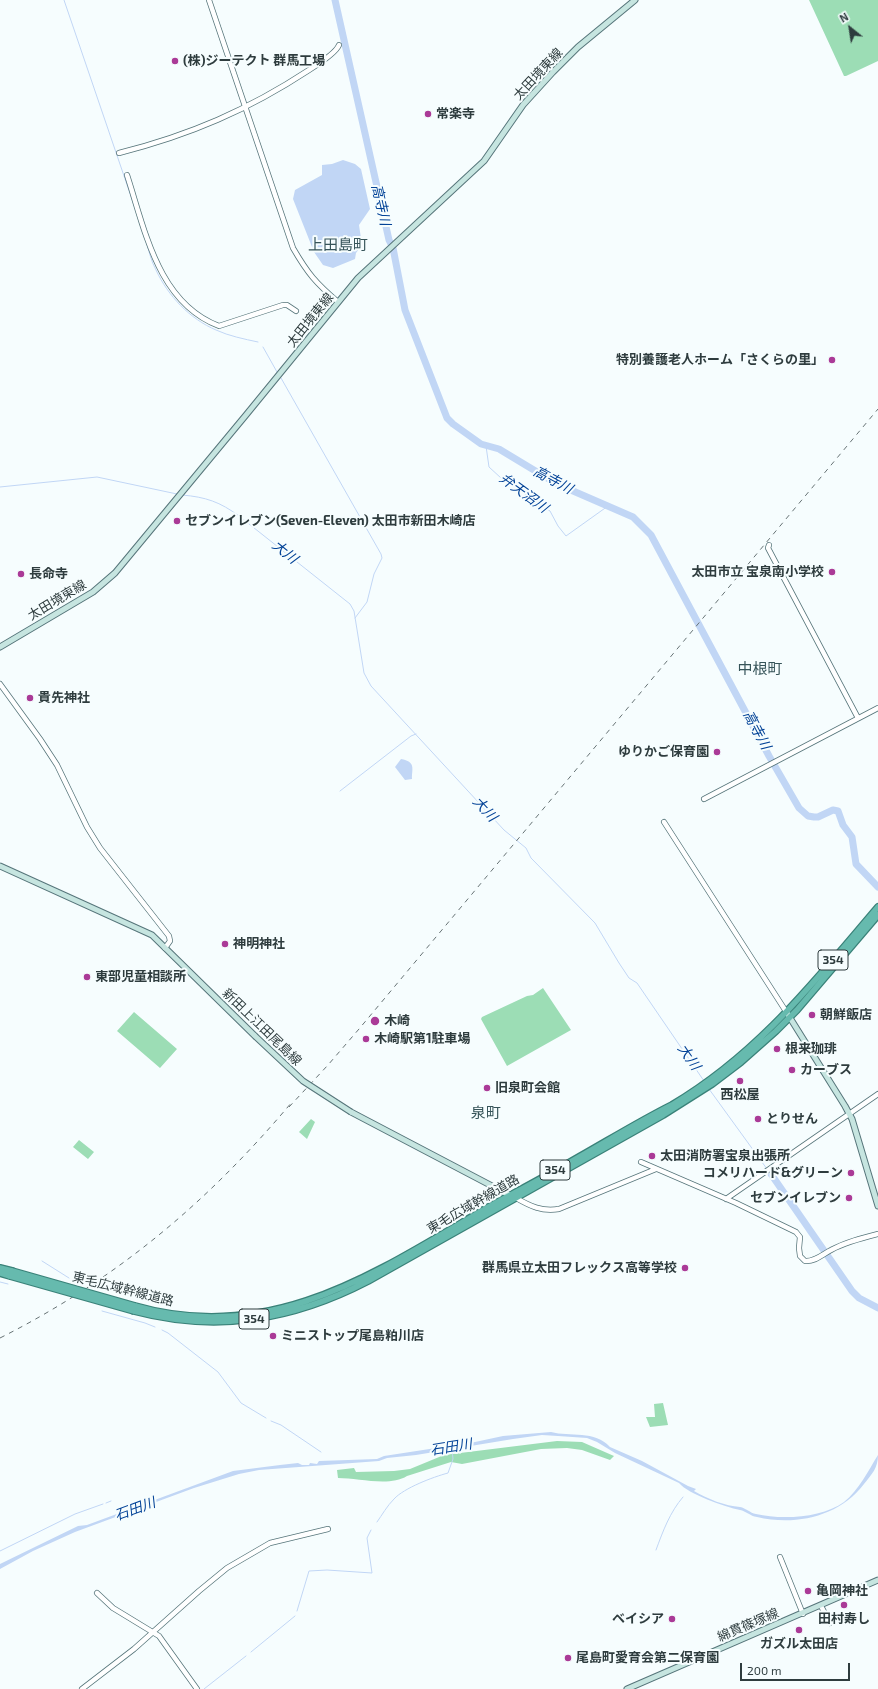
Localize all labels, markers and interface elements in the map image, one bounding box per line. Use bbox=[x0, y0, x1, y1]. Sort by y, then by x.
north arrow bbox=[830, 8, 870, 48]
text: N bbox=[837, 10, 850, 25]
street label: 太田境東線 bbox=[510, 45, 566, 103]
place label: (株)ジーテクト 群馬工場 bbox=[183, 53, 325, 69]
marker: (株)ジーテクト 群馬工場 bbox=[170, 56, 180, 66]
place label: 常楽寺 bbox=[436, 106, 475, 122]
marker: 常楽寺 bbox=[423, 109, 433, 119]
water label: 高寺川 bbox=[368, 183, 394, 227]
district label: 上田島町 bbox=[308, 236, 368, 254]
street label: 太田境東線 bbox=[283, 290, 337, 350]
place label: 特別養護老人ホーム「さくらの里」 bbox=[616, 352, 824, 368]
marker: 特別養護老人ホーム「さくらの里」 bbox=[827, 355, 837, 365]
water label: 高寺川 bbox=[531, 463, 575, 497]
water label: 弁天沼川 bbox=[496, 470, 552, 516]
place label: セブンイレブン(Seven-Eleven) 太田市新田木崎店 bbox=[185, 513, 476, 529]
marker: セブンイレブン(Seven-Eleven) 太田市新田木崎店 bbox=[172, 516, 182, 526]
water label: 大川 bbox=[269, 537, 301, 567]
place label: 太田市立 宝泉南小学校 bbox=[691, 564, 824, 580]
place label: 長命寺 bbox=[29, 566, 68, 582]
marker: 太田市立 宝泉南小学校 bbox=[827, 567, 837, 577]
marker: 長命寺 bbox=[16, 569, 26, 579]
street label: 太田境東線 bbox=[25, 577, 89, 623]
district label: 中根町 bbox=[738, 660, 782, 678]
place label: 貴先神社 bbox=[38, 690, 90, 706]
marker: 貴先神社 bbox=[25, 693, 35, 703]
water label: 高寺川 bbox=[740, 708, 774, 752]
place label: ゆりかご保育園 bbox=[618, 744, 709, 760]
marker: ゆりかご保育園 bbox=[712, 747, 722, 757]
water label: 大川 bbox=[469, 793, 501, 825]
place label: 神明神社 bbox=[233, 936, 285, 952]
marker: 神明神社 bbox=[220, 939, 230, 949]
road number: 354 bbox=[818, 950, 848, 970]
place label: 東部児童相談所 bbox=[95, 969, 186, 985]
marker: 東部児童相談所 bbox=[82, 972, 92, 982]
street label: 新田上江田尾島線 bbox=[219, 985, 305, 1069]
place label: 朝鮮飯店 bbox=[820, 1007, 872, 1023]
marker: 朝鮮飯店 bbox=[807, 1010, 817, 1020]
place label: 木崎 bbox=[384, 1013, 410, 1029]
marker: 木崎 bbox=[369, 1015, 381, 1027]
place label: 木崎駅第1駐車場 bbox=[374, 1031, 471, 1047]
marker: 木崎駅第1駐車場 bbox=[361, 1034, 371, 1044]
water label: 大川 bbox=[674, 1041, 704, 1073]
place label: 根来珈琲 bbox=[785, 1041, 837, 1057]
marker: 根来珈琲 bbox=[772, 1044, 782, 1054]
place label: カーブス bbox=[800, 1062, 852, 1078]
marker: カーブス bbox=[787, 1065, 797, 1075]
marker: 西松屋 bbox=[735, 1076, 745, 1086]
place label: 旧泉町会館 bbox=[495, 1080, 560, 1096]
marker: 旧泉町会館 bbox=[482, 1083, 492, 1093]
place label: 西松屋 bbox=[721, 1087, 759, 1103]
district label: 泉町 bbox=[471, 1104, 501, 1122]
place label: とりせん bbox=[766, 1111, 818, 1127]
marker: とりせん bbox=[753, 1114, 763, 1124]
place label: 太田消防署宝泉出張所 bbox=[660, 1148, 790, 1164]
marker: 太田消防署宝泉出張所 bbox=[647, 1151, 657, 1161]
road number: 354 bbox=[540, 1160, 570, 1180]
place label: コメリハード&グリーン bbox=[703, 1165, 843, 1181]
marker: コメリハード&グリーン bbox=[846, 1168, 856, 1178]
street label: 東毛広域幹線道路 bbox=[424, 1171, 522, 1237]
place label: セブンイレブン bbox=[750, 1190, 841, 1206]
marker: セブンイレブン bbox=[844, 1193, 854, 1203]
place label: 群馬県立太田フレックス高等学校 bbox=[482, 1260, 677, 1276]
marker: 群馬県立太田フレックス高等学校 bbox=[680, 1263, 690, 1273]
street label: 東毛広域幹線道路 bbox=[71, 1269, 175, 1309]
road number: 354 bbox=[239, 1309, 269, 1329]
place label: ミニストップ尾島粕川店 bbox=[281, 1328, 424, 1344]
marker: ミニストップ尾島粕川店 bbox=[268, 1331, 278, 1341]
water label: 石田川 bbox=[429, 1435, 473, 1459]
water label: 石田川 bbox=[112, 1494, 158, 1524]
place label: 亀岡神社 bbox=[816, 1583, 868, 1599]
marker: 亀岡神社 bbox=[803, 1586, 813, 1596]
marker: 田村寿し bbox=[839, 1600, 849, 1610]
street label: 綿貫篠塚線 bbox=[715, 1605, 781, 1645]
place label: ベイシア bbox=[612, 1611, 664, 1627]
place label: 田村寿し bbox=[818, 1611, 870, 1627]
marker: ベイシア bbox=[667, 1614, 677, 1624]
marker: ガズル太田店 bbox=[794, 1625, 804, 1635]
place label: ガズル太田店 bbox=[760, 1636, 838, 1652]
place label: 尾島町愛育会第二保育園 bbox=[576, 1650, 719, 1666]
marker: 尾島町愛育会第二保育園 bbox=[563, 1653, 573, 1663]
scale bar bbox=[742, 1655, 852, 1681]
text: 200 m bbox=[747, 1663, 781, 1677]

